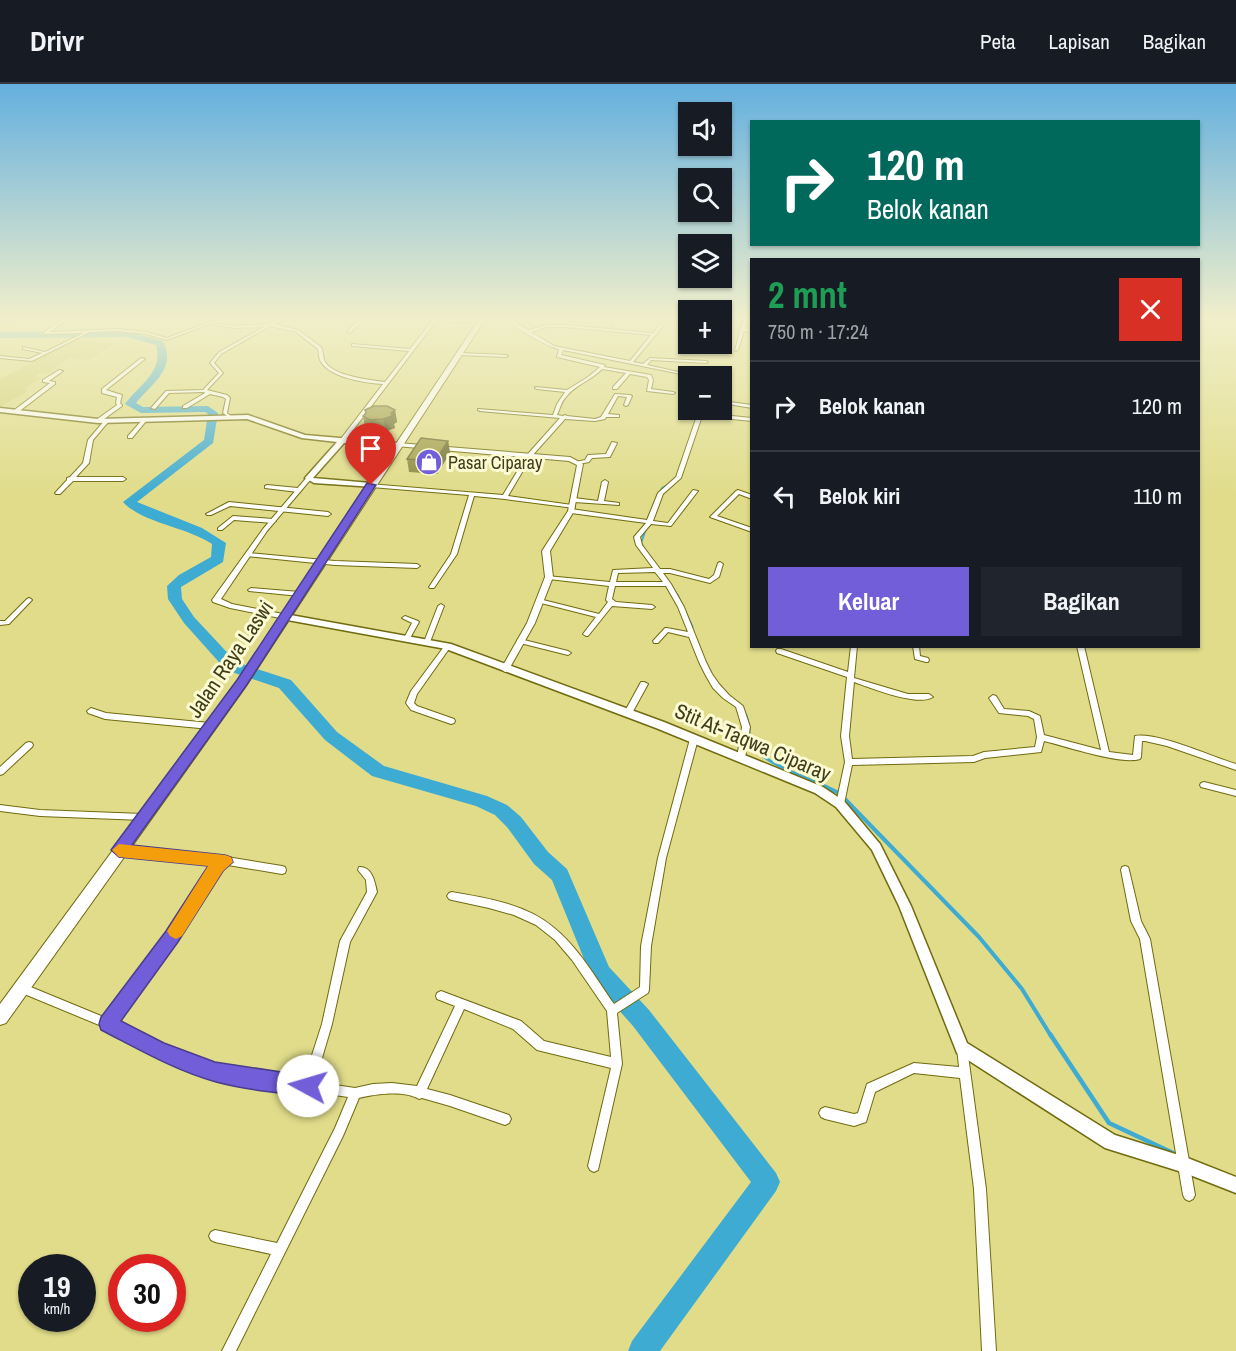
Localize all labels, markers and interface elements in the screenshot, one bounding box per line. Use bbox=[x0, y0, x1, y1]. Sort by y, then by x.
text: Drivr bbox=[30, 22, 84, 60]
text: Peta bbox=[980, 27, 1016, 56]
text: Lapisan bbox=[1049, 27, 1110, 56]
text: Bagikan bbox=[1143, 27, 1206, 56]
map controls bbox=[678, 102, 732, 420]
button: sound bbox=[678, 102, 732, 156]
text: 120 m bbox=[867, 137, 965, 193]
icon: right bbox=[768, 144, 846, 222]
button: search bbox=[678, 168, 732, 222]
text: Belok kanan bbox=[867, 191, 989, 227]
button: layers bbox=[678, 234, 732, 288]
text: 2 mnt bbox=[768, 271, 847, 319]
button: close bbox=[1119, 278, 1182, 341]
button: + bbox=[678, 300, 732, 354]
text: 750 m · 17:24 bbox=[768, 318, 868, 345]
button: − bbox=[678, 366, 732, 420]
icon: right bbox=[768, 390, 801, 423]
text: Belok kanan bbox=[819, 391, 925, 421]
text: 120 m bbox=[1132, 391, 1182, 421]
pin bbox=[345, 423, 396, 485]
icon: arrive bbox=[354, 432, 387, 465]
shop icon: Pasar Ciparay bbox=[414, 447, 444, 477]
place label: Pasar Ciparay bbox=[448, 450, 543, 475]
icon: left bbox=[768, 480, 801, 513]
text: Belok kiri bbox=[819, 481, 900, 511]
text: 110 m bbox=[1133, 481, 1182, 511]
button: Keluar bbox=[768, 567, 969, 636]
button: Bagikan bbox=[981, 567, 1182, 636]
street label: Jalan Raya Laswi bbox=[180, 595, 280, 723]
street label: Stit At-Taqwa Ciparay bbox=[671, 696, 836, 788]
position arrow bbox=[276, 1054, 340, 1118]
speed limit sign: 30 bbox=[108, 1254, 186, 1332]
text: 19 bbox=[43, 1266, 71, 1306]
text: km/h bbox=[44, 1298, 70, 1319]

